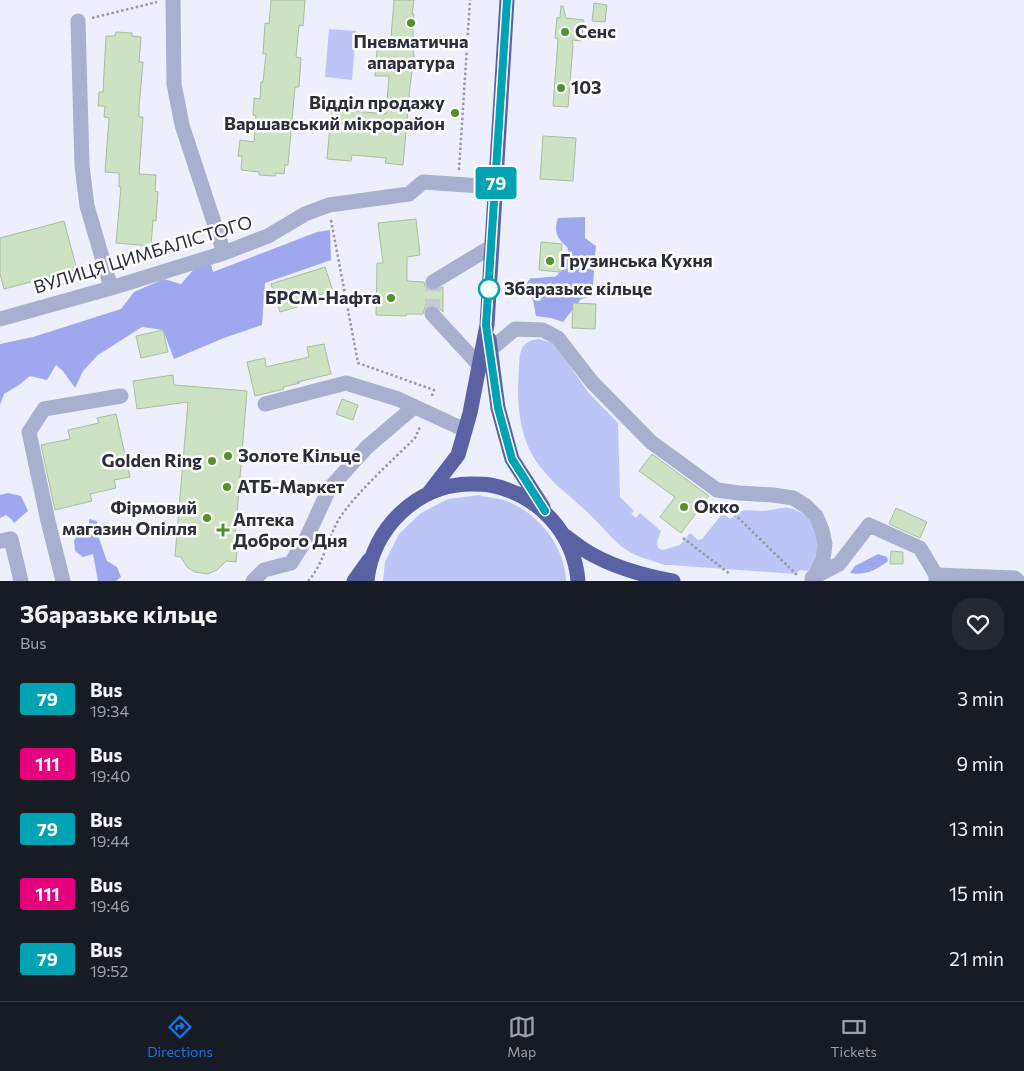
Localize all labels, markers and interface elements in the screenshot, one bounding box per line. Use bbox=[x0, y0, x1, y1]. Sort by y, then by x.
marker: Пневматична апаратура bbox=[405, 17, 417, 29]
place label: Сенс bbox=[575, 20, 616, 42]
marker: Сенс bbox=[559, 26, 571, 38]
place label: Пневматична апаратура bbox=[354, 30, 468, 73]
place label: 103 bbox=[571, 76, 601, 98]
marker: 103 bbox=[555, 82, 567, 94]
place label: Відділ продажу Варшавський мікрорайон bbox=[224, 91, 445, 134]
marker: Відділ продажу Варшавський мікрорайон bbox=[449, 107, 461, 119]
line badge: 79 bbox=[474, 167, 518, 199]
text: 79 bbox=[486, 172, 506, 194]
street label: ВУЛИЦЯ ЦИМБАЛІСТОГО bbox=[31, 210, 255, 298]
place label: Грузинська Кухня bbox=[560, 249, 713, 271]
marker: Грузинська Кухня bbox=[544, 255, 556, 267]
place label: Збаразьке кільце bbox=[504, 277, 652, 299]
marker: Збаразьке кільце bbox=[478, 278, 500, 300]
place label: БРСМ-Нафта bbox=[265, 286, 381, 308]
marker: БРСМ-Нафта bbox=[385, 292, 397, 304]
place label: Золоте Кільце bbox=[238, 444, 361, 466]
place label: Golden Ring bbox=[102, 449, 202, 471]
marker: Золоте Кільце bbox=[222, 450, 234, 462]
marker: Golden Ring bbox=[206, 455, 218, 467]
place label: АТБ-Маркет bbox=[237, 475, 345, 497]
marker: АТБ-Маркет bbox=[221, 481, 233, 493]
place label: Окко bbox=[694, 495, 740, 517]
place label: Фірмовий магазин Опілля bbox=[62, 496, 197, 539]
marker: Окко bbox=[678, 501, 690, 513]
place label: Аптека Доброго Дня bbox=[233, 508, 347, 551]
marker: Фірмовий магазин Опілля bbox=[201, 512, 213, 524]
marker: Аптека Доброго Дня bbox=[217, 524, 229, 536]
button: heart bbox=[952, 598, 1004, 650]
text: Збаразьке кільце bbox=[20, 599, 218, 628]
text: Bus bbox=[20, 633, 47, 652]
text: Bus bbox=[90, 678, 122, 701]
text: 3 min bbox=[957, 687, 1004, 710]
text: 79 bbox=[37, 688, 58, 710]
text: 19:34 bbox=[90, 701, 129, 720]
text: Bus bbox=[90, 743, 122, 766]
text: 9 min bbox=[956, 752, 1004, 775]
text: 111 bbox=[35, 753, 60, 775]
text: 19:40 bbox=[90, 766, 130, 785]
text: Bus bbox=[90, 808, 122, 831]
text: 13 min bbox=[949, 817, 1004, 840]
text: 79 bbox=[37, 818, 58, 840]
text: 19:44 bbox=[90, 831, 130, 850]
text: Bus bbox=[90, 873, 122, 896]
text: 15 min bbox=[949, 882, 1004, 905]
text: 111 bbox=[35, 883, 60, 905]
text: 19:46 bbox=[90, 896, 130, 915]
text: Bus bbox=[90, 938, 122, 961]
text: 21 min bbox=[949, 947, 1004, 970]
text: 79 bbox=[37, 948, 58, 970]
text: 19:52 bbox=[90, 961, 128, 980]
tab: Directions bbox=[147, 1013, 213, 1060]
tab: Map bbox=[507, 1013, 536, 1060]
tab: Tickets bbox=[831, 1013, 877, 1060]

